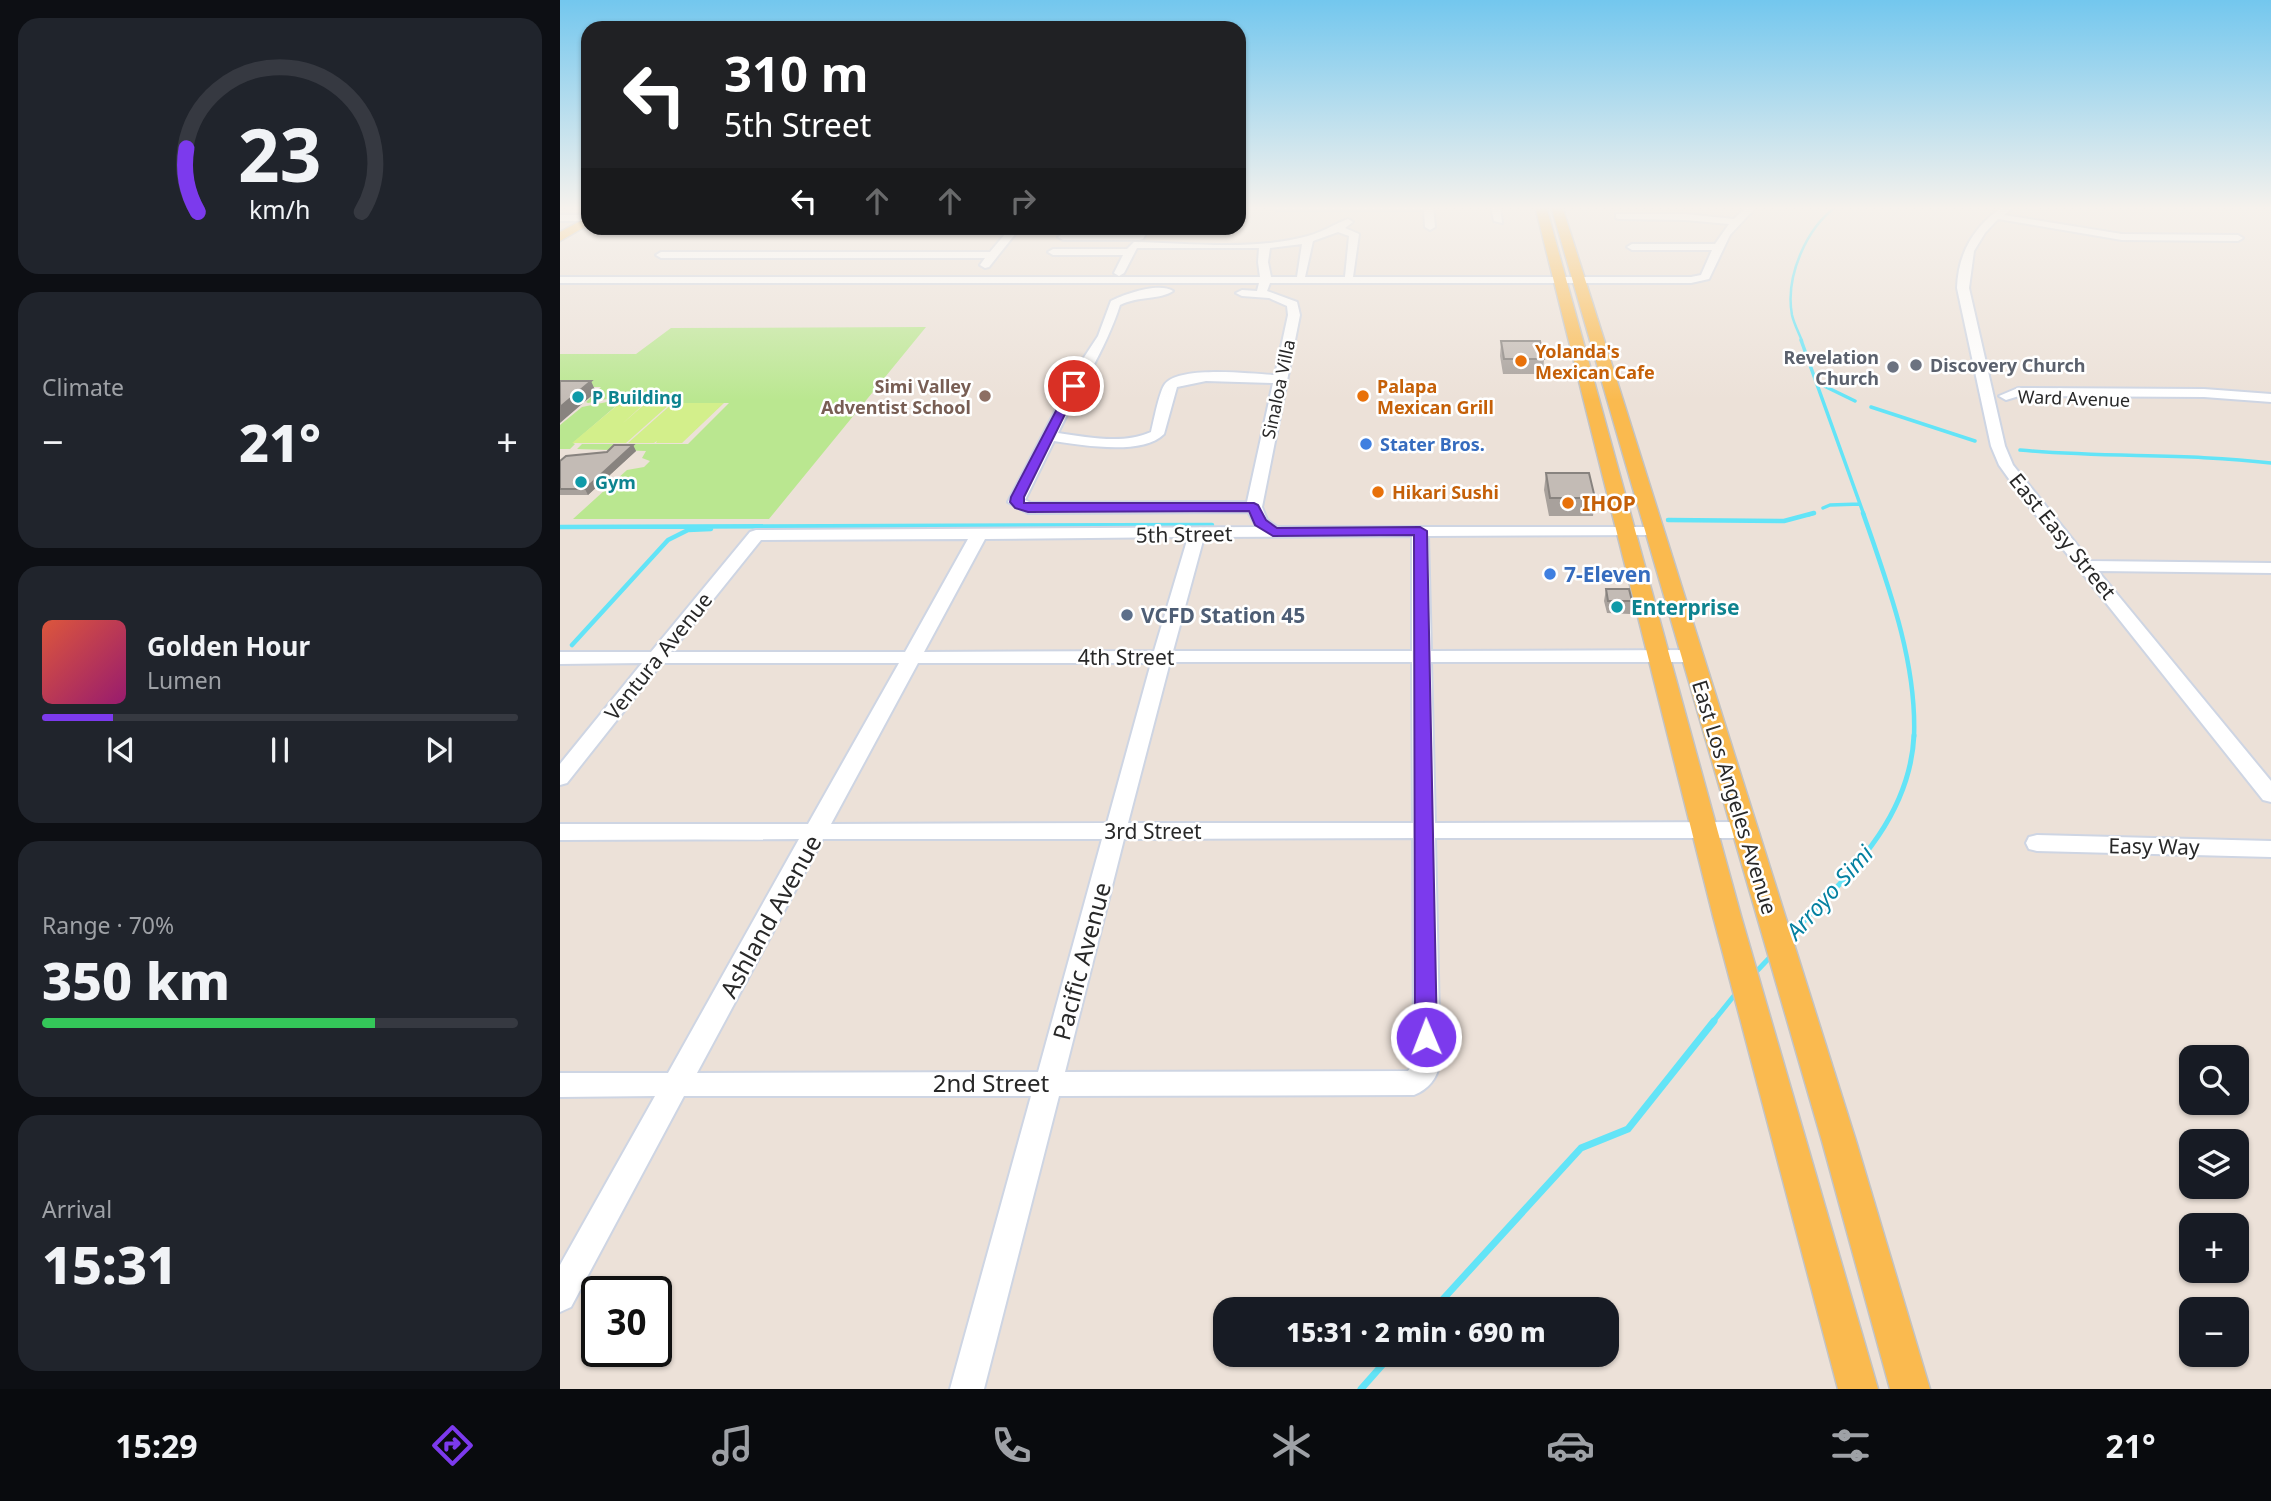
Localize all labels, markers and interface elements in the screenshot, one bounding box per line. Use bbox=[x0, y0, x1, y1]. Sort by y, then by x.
text: 310 m bbox=[724, 40, 869, 106]
icon: left bbox=[609, 49, 700, 140]
text: 5th Street bbox=[724, 103, 871, 146]
text: 23 bbox=[238, 104, 322, 203]
icon: left bbox=[785, 182, 823, 220]
icon: ahead bbox=[858, 182, 896, 220]
icon: ahead bbox=[931, 182, 969, 220]
icon: right bbox=[1004, 182, 1042, 220]
text: km/h bbox=[249, 192, 311, 226]
street label: Sinaloa Villa bbox=[1256, 337, 1300, 441]
place label: Yolanda's Mexican Cafe bbox=[1535, 339, 1655, 384]
place label: Revelation Church bbox=[1783, 345, 1879, 390]
marker: Yolanda's Mexican Cafe bbox=[1513, 353, 1529, 369]
place label: Discovery Church bbox=[1930, 353, 2085, 377]
pin bbox=[1044, 356, 1104, 416]
marker: Discovery Church bbox=[1908, 357, 1924, 373]
marker: Revelation Church bbox=[1885, 359, 1901, 375]
icon: arrive bbox=[1055, 367, 1093, 405]
text: Climate bbox=[42, 371, 124, 403]
place label: Simi Valley Adventist School bbox=[821, 374, 972, 419]
place label: Palapa Mexican Grill bbox=[1377, 374, 1494, 419]
street label: Ward Avenue bbox=[2017, 384, 2131, 412]
place label: P Building bbox=[592, 385, 682, 409]
marker: Simi Valley Adventist School bbox=[977, 388, 993, 404]
marker: Palapa Mexican Grill bbox=[1355, 388, 1371, 404]
marker: P Building bbox=[570, 389, 586, 405]
text: 21° bbox=[239, 406, 321, 477]
text: − bbox=[42, 415, 64, 467]
text: + bbox=[496, 415, 518, 467]
place label: Stater Bros. bbox=[1380, 432, 1485, 456]
marker: Stater Bros. bbox=[1358, 436, 1374, 452]
street label: East Easy Street bbox=[2003, 467, 2123, 605]
place label: Gym bbox=[595, 470, 636, 494]
marker: Gym bbox=[573, 474, 589, 490]
place label: Hikari Sushi bbox=[1392, 480, 1499, 504]
marker: Hikari Sushi bbox=[1370, 484, 1386, 500]
place label: IHOP bbox=[1582, 489, 1636, 517]
marker: IHOP bbox=[1560, 495, 1576, 511]
street label: 5th Street bbox=[1135, 519, 1233, 549]
place label: 7-Eleven bbox=[1564, 560, 1651, 588]
marker: 7-Eleven bbox=[1542, 566, 1558, 582]
street label: Ventura Avenue bbox=[598, 586, 718, 726]
place label: Enterprise bbox=[1631, 593, 1739, 621]
marker: Enterprise bbox=[1609, 599, 1625, 615]
place label: VCFD Station 45 bbox=[1141, 601, 1305, 629]
marker: VCFD Station 45 bbox=[1119, 607, 1135, 623]
text: Golden Hour bbox=[147, 628, 310, 664]
street label: 4th Street bbox=[1078, 643, 1175, 671]
text: Lumen bbox=[147, 664, 222, 696]
street label: East Los Angeles Avenue bbox=[1686, 676, 1784, 918]
icon: previous bbox=[102, 731, 140, 769]
icon: pause bbox=[261, 731, 299, 769]
icon: next bbox=[420, 731, 458, 769]
street label: 3rd Street bbox=[1104, 817, 1202, 845]
street label: Ashland Avenue bbox=[712, 829, 828, 1003]
street label: Easy Way bbox=[2108, 831, 2200, 861]
water label: Arroyo Simi bbox=[1777, 837, 1881, 947]
street label: Pacific Avenue bbox=[1044, 878, 1118, 1044]
text: Range · 70% bbox=[42, 909, 174, 941]
text: 350 km bbox=[42, 944, 230, 1015]
position arrow bbox=[1389, 1000, 1463, 1074]
map controls bbox=[2179, 1045, 2249, 1367]
button: search bbox=[2179, 1045, 2249, 1115]
street label: 2nd Street bbox=[933, 1066, 1050, 1099]
button: layers bbox=[2179, 1129, 2249, 1199]
text: Arrival bbox=[42, 1193, 112, 1225]
button: + bbox=[2179, 1213, 2249, 1283]
text: 15:31 bbox=[42, 1228, 177, 1299]
speed limit sign: 30 bbox=[581, 1276, 672, 1367]
button: − bbox=[2179, 1297, 2249, 1367]
text: 15:31 · 2 min · 690 m bbox=[1286, 1314, 1546, 1350]
icon: directions bbox=[428, 1421, 477, 1470]
icon: music bbox=[708, 1421, 757, 1470]
icon: phone bbox=[987, 1421, 1036, 1470]
icon: climate bbox=[1267, 1421, 1316, 1470]
icon: car bbox=[1546, 1421, 1595, 1470]
icon: filters bbox=[1826, 1421, 1875, 1470]
text: 15:29 bbox=[115, 1424, 198, 1467]
text: 21° bbox=[2105, 1424, 2156, 1467]

